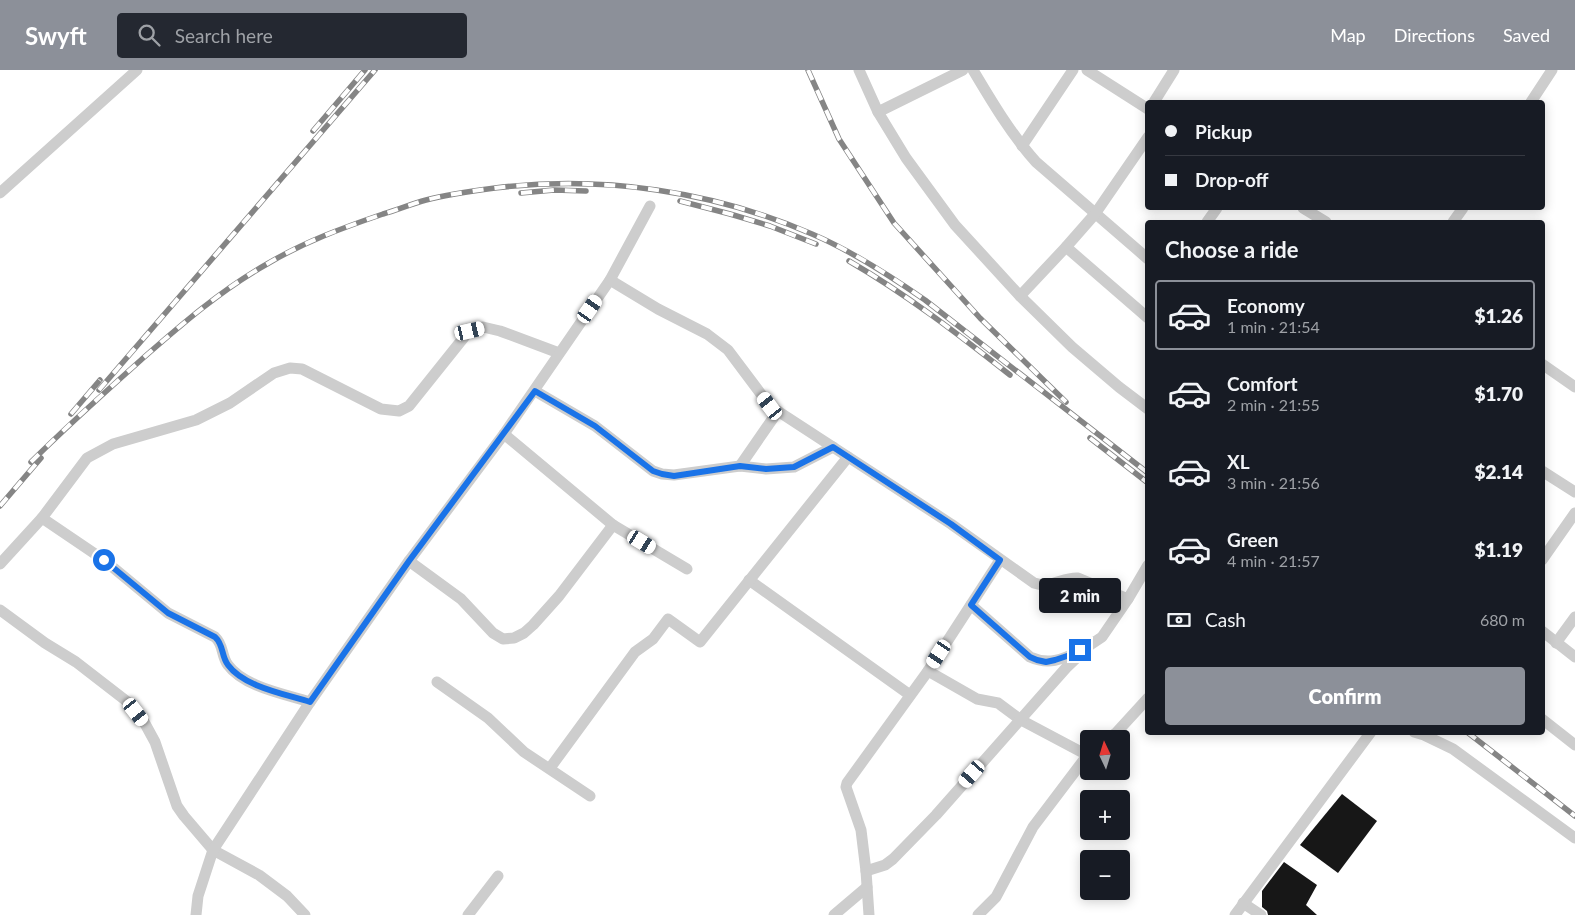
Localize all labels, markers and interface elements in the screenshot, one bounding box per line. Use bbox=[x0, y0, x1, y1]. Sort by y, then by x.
search box bbox=[117, 13, 467, 58]
text: Swyft bbox=[25, 21, 87, 50]
icon: search bbox=[135, 21, 163, 49]
text: Search here bbox=[175, 24, 273, 47]
text: Map bbox=[1330, 24, 1366, 46]
text: Directions bbox=[1394, 24, 1475, 46]
text: Saved bbox=[1503, 24, 1550, 46]
text: Pickup bbox=[1195, 120, 1252, 143]
text: Drop-off bbox=[1195, 168, 1269, 191]
text: Choose a ride bbox=[1165, 236, 1299, 263]
car bbox=[575, 292, 604, 326]
icon: car bbox=[1167, 293, 1212, 338]
text: Economy bbox=[1227, 294, 1305, 317]
text: $1.26 bbox=[1474, 304, 1523, 327]
text: 1 min · 21:54 bbox=[1227, 317, 1320, 336]
car bbox=[453, 320, 486, 342]
icon: car bbox=[1167, 371, 1212, 416]
text: Comfort bbox=[1227, 372, 1298, 395]
text: $1.70 bbox=[1474, 382, 1523, 405]
car bbox=[754, 390, 785, 422]
text: 2 min · 21:55 bbox=[1227, 395, 1320, 414]
icon: car bbox=[1167, 449, 1212, 494]
text: XL bbox=[1227, 450, 1250, 473]
text: $2.14 bbox=[1474, 460, 1523, 483]
text: 3 min · 21:56 bbox=[1227, 473, 1320, 492]
icon: car bbox=[1167, 527, 1212, 572]
car bbox=[625, 528, 658, 556]
text: Green bbox=[1227, 528, 1278, 551]
text: $1.19 bbox=[1474, 538, 1523, 561]
route start bbox=[93, 549, 115, 571]
text: 4 min · 21:57 bbox=[1227, 551, 1320, 570]
callout: 2 min bbox=[1039, 578, 1121, 612]
text: 2 min bbox=[1060, 586, 1100, 605]
icon: cash bbox=[1165, 606, 1193, 634]
text: Cash bbox=[1205, 608, 1246, 631]
text: 680 m bbox=[1480, 610, 1525, 629]
car bbox=[924, 637, 953, 671]
route end bbox=[1069, 639, 1091, 661]
button: Confirm bbox=[1165, 667, 1525, 725]
car bbox=[120, 696, 151, 728]
north arrow bbox=[1080, 730, 1130, 780]
map controls bbox=[1080, 730, 1130, 900]
car bbox=[956, 758, 987, 790]
button: + bbox=[1080, 790, 1130, 840]
button: − bbox=[1080, 850, 1130, 900]

